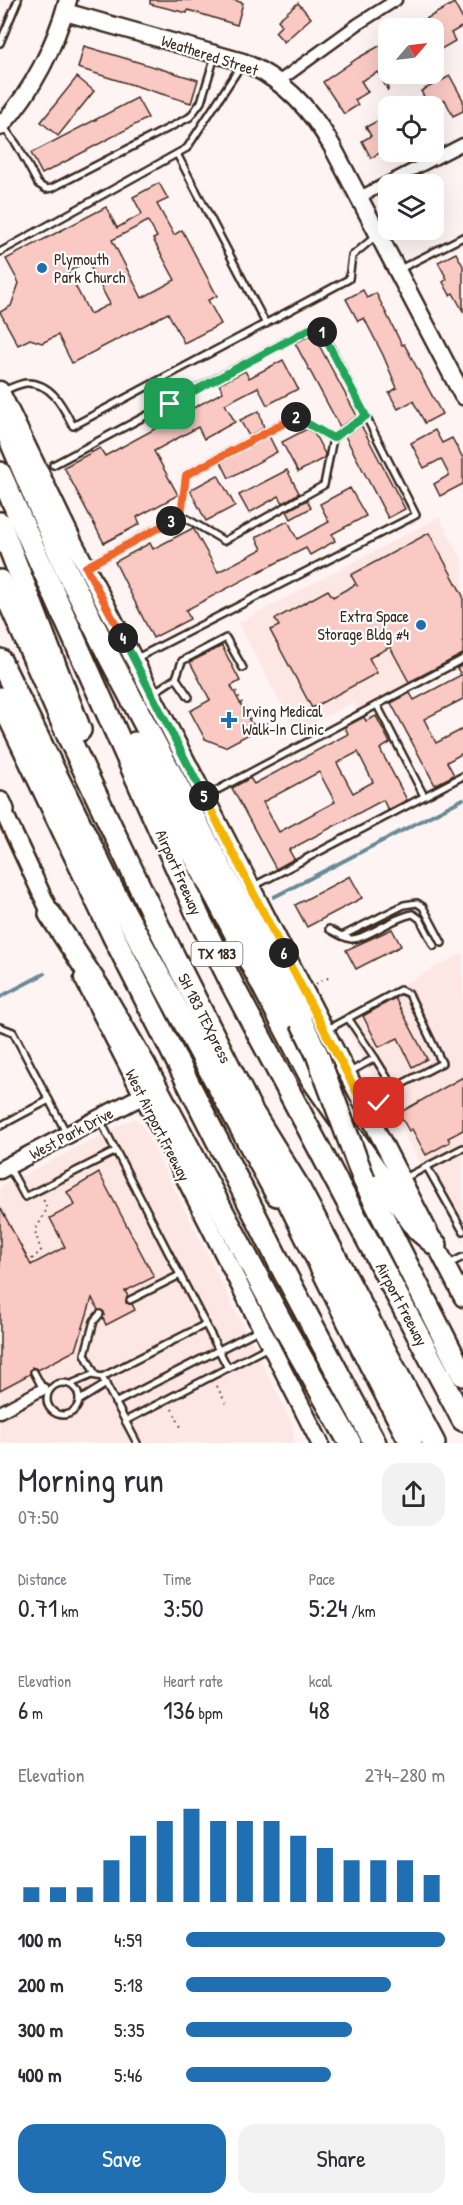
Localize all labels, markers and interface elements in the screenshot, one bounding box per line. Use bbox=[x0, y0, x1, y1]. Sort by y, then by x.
north arrow bbox=[378, 18, 444, 84]
map controls bbox=[378, 18, 444, 240]
street label: Weathered Street bbox=[159, 29, 262, 81]
button: locate bbox=[378, 96, 444, 162]
button: layers bbox=[378, 174, 444, 240]
place label: Plymouth Park Church bbox=[54, 248, 126, 288]
marker: Plymouth Park Church bbox=[35, 261, 49, 275]
pin: 1 bbox=[307, 317, 337, 347]
text: 1 bbox=[319, 321, 325, 343]
pin bbox=[144, 378, 195, 429]
icon: arrive bbox=[153, 387, 186, 420]
pin: 2 bbox=[281, 402, 311, 432]
text: 2 bbox=[292, 406, 300, 428]
pin: 3 bbox=[156, 506, 186, 536]
text: 3 bbox=[167, 510, 175, 532]
place label: Extra Space Storage Bldg #4 bbox=[317, 605, 410, 645]
marker: Extra Space Storage Bldg #4 bbox=[414, 618, 428, 632]
pin: 4 bbox=[108, 623, 138, 653]
text: 4 bbox=[120, 627, 126, 649]
place label: Irving Medical Walk-In Clinic bbox=[242, 700, 325, 740]
marker: Irving Medical Walk-In Clinic bbox=[220, 711, 238, 729]
pin: 5 bbox=[189, 781, 219, 811]
text: 5 bbox=[201, 785, 207, 807]
street label: Airport Freeway bbox=[150, 826, 208, 918]
pin: 6 bbox=[269, 938, 299, 968]
road number: TX 183 bbox=[192, 942, 242, 966]
text: 6 bbox=[281, 942, 287, 964]
street label: SH 183 TEXpress bbox=[173, 969, 237, 1067]
street label: West Airport Freeway bbox=[120, 1065, 196, 1185]
pin bbox=[353, 1077, 404, 1128]
icon: check bbox=[362, 1086, 395, 1119]
street label: West Park Drive bbox=[25, 1101, 117, 1164]
street label: Airport Freeway bbox=[371, 1258, 433, 1350]
text: Morning run bbox=[18, 1458, 164, 1502]
button: share bbox=[382, 1463, 445, 1526]
text: 07:50 bbox=[18, 1503, 59, 1530]
text: Distance bbox=[18, 1568, 67, 1590]
text: Time bbox=[163, 1568, 192, 1590]
text: Pace bbox=[309, 1568, 335, 1590]
text: 0.71 bbox=[18, 1590, 58, 1625]
text: 3:50 bbox=[163, 1590, 204, 1625]
text: 5:24 bbox=[309, 1590, 348, 1625]
text: km bbox=[58, 1600, 79, 1622]
text: /km bbox=[348, 1600, 376, 1622]
text: Elevation bbox=[18, 1670, 71, 1692]
text: Heart rate bbox=[163, 1670, 223, 1692]
text: kcal bbox=[309, 1670, 332, 1692]
text: 6 bbox=[18, 1692, 28, 1727]
text: 136 bbox=[163, 1692, 195, 1727]
text: 48 bbox=[309, 1692, 330, 1727]
text: m bbox=[28, 1702, 43, 1724]
text: bpm bbox=[195, 1702, 223, 1724]
text: Elevation bbox=[18, 1761, 84, 1788]
text: 274–280 m bbox=[365, 1761, 445, 1788]
text: 100 m bbox=[18, 1926, 61, 1953]
text: 4:59 bbox=[114, 1926, 142, 1953]
text: 200 m bbox=[18, 1971, 63, 1998]
text: 5:18 bbox=[114, 1971, 143, 1998]
text: 300 m bbox=[18, 2016, 63, 2043]
text: 5:35 bbox=[114, 2016, 145, 2043]
text: 400 m bbox=[18, 2061, 62, 2088]
text: 5:46 bbox=[114, 2061, 143, 2088]
button: Save bbox=[18, 2124, 226, 2193]
button: Share bbox=[238, 2124, 445, 2193]

